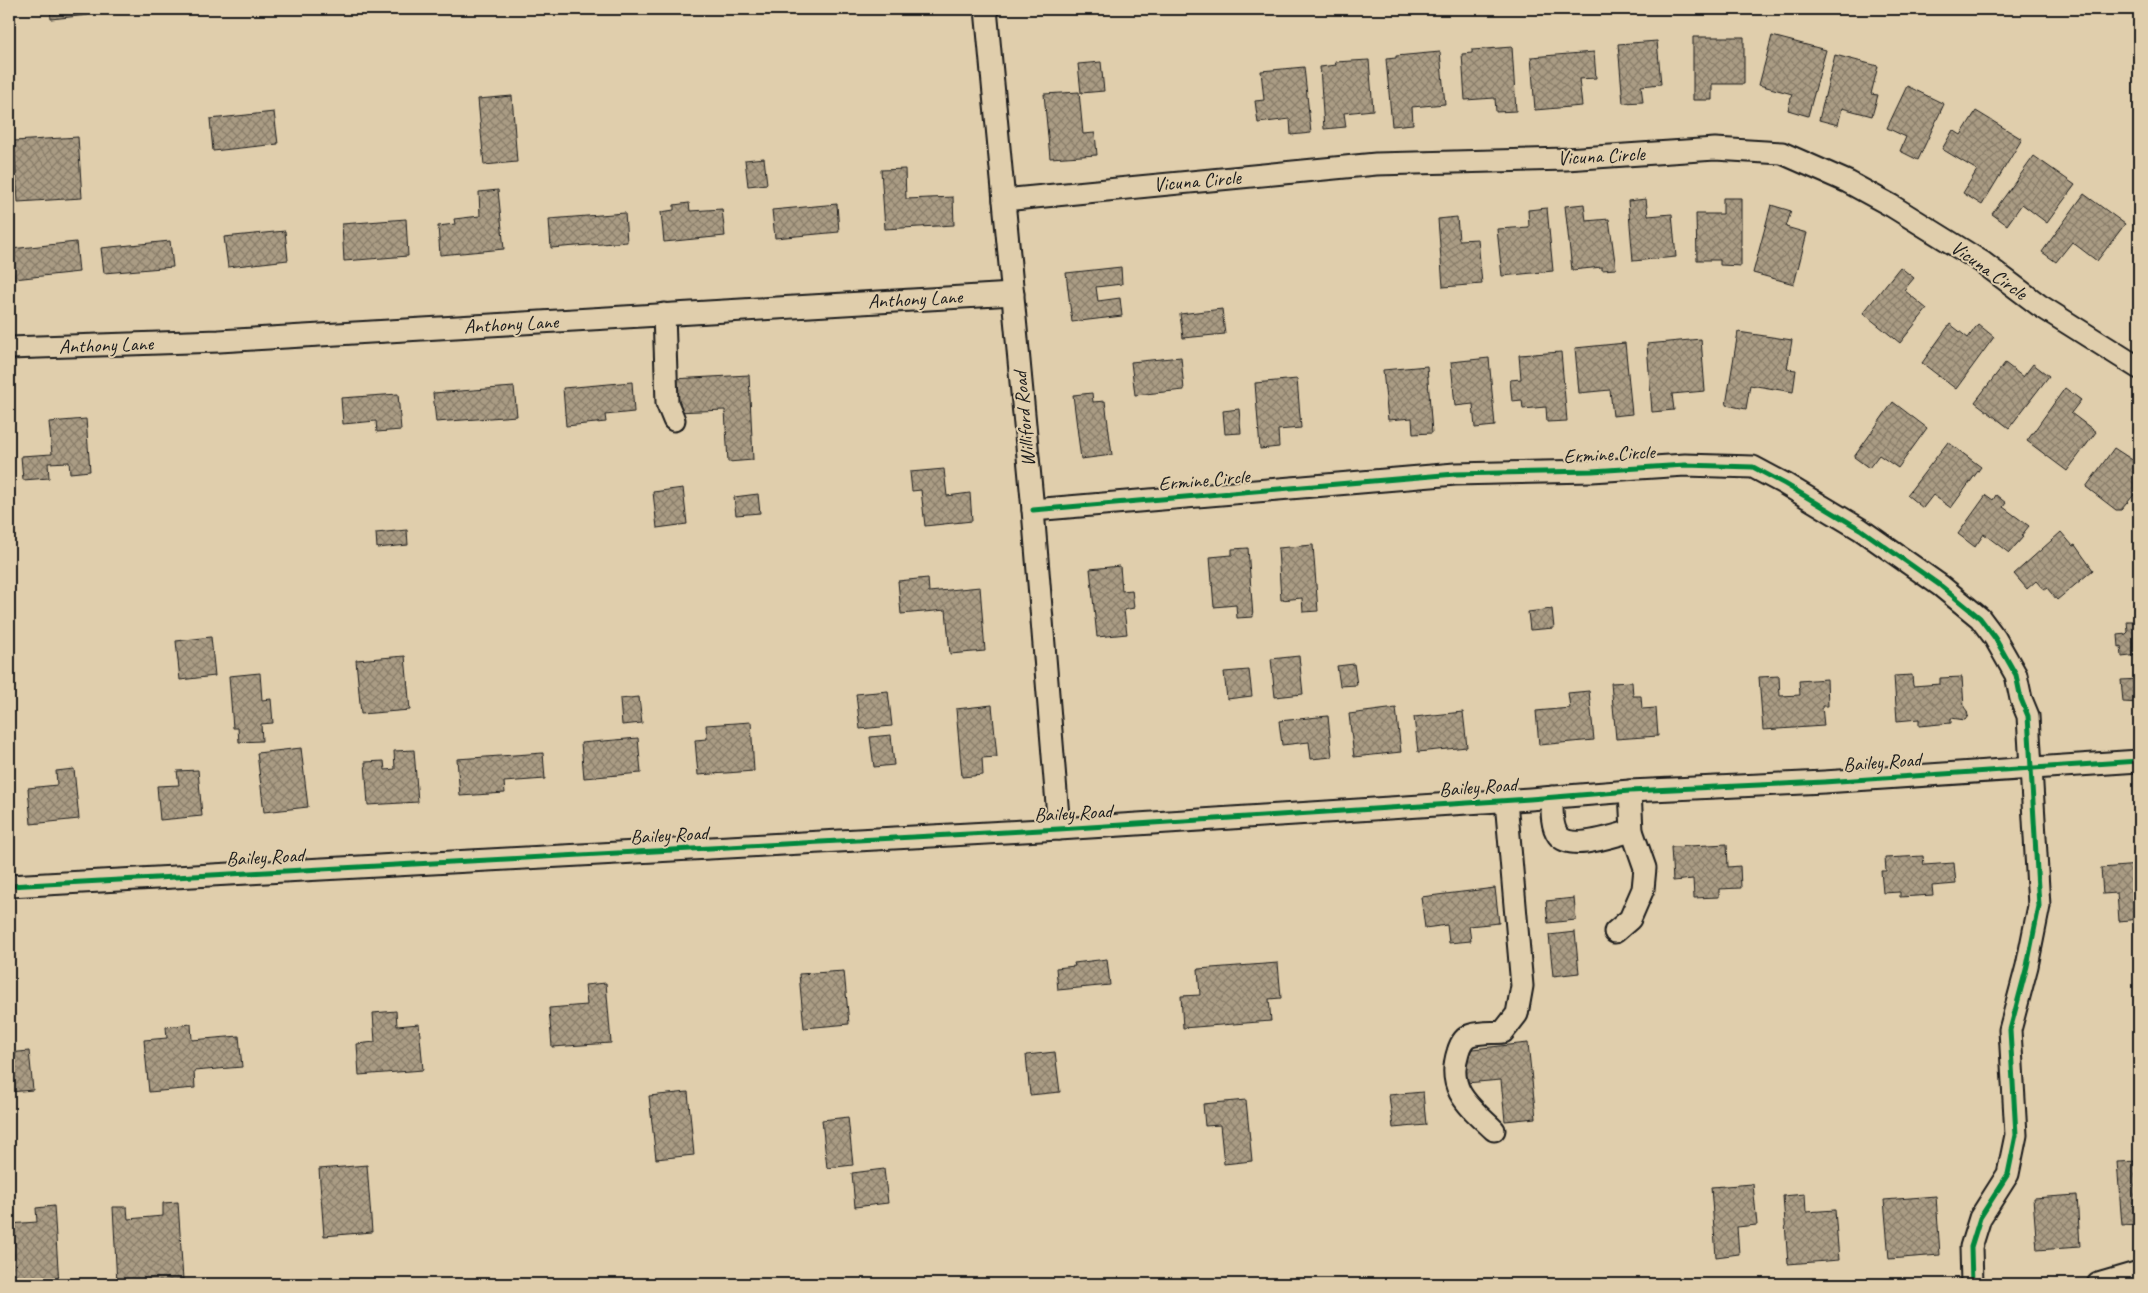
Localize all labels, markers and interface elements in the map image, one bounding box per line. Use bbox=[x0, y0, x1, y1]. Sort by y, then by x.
street label: Vicuna Circle bbox=[1557, 141, 1647, 171]
street label: Vicuna Circle bbox=[1152, 165, 1243, 197]
street label: Vicuna Circle bbox=[1946, 235, 2033, 306]
street label: Anthony Lane bbox=[867, 284, 964, 314]
street label: Anthony Lane bbox=[463, 309, 560, 339]
street label: Anthony Lane bbox=[58, 331, 155, 359]
street label: Williford Road bbox=[1007, 367, 1041, 468]
street label: Ermine Circle bbox=[1563, 439, 1657, 469]
street label: Ermine Circle bbox=[1157, 463, 1252, 496]
street label: Bailey Road bbox=[1842, 747, 1925, 777]
street label: Bailey Road bbox=[1438, 772, 1521, 802]
street label: Bailey Road bbox=[1033, 798, 1116, 828]
street label: Bailey Road bbox=[629, 820, 712, 850]
street label: Bailey Road bbox=[225, 842, 308, 872]

